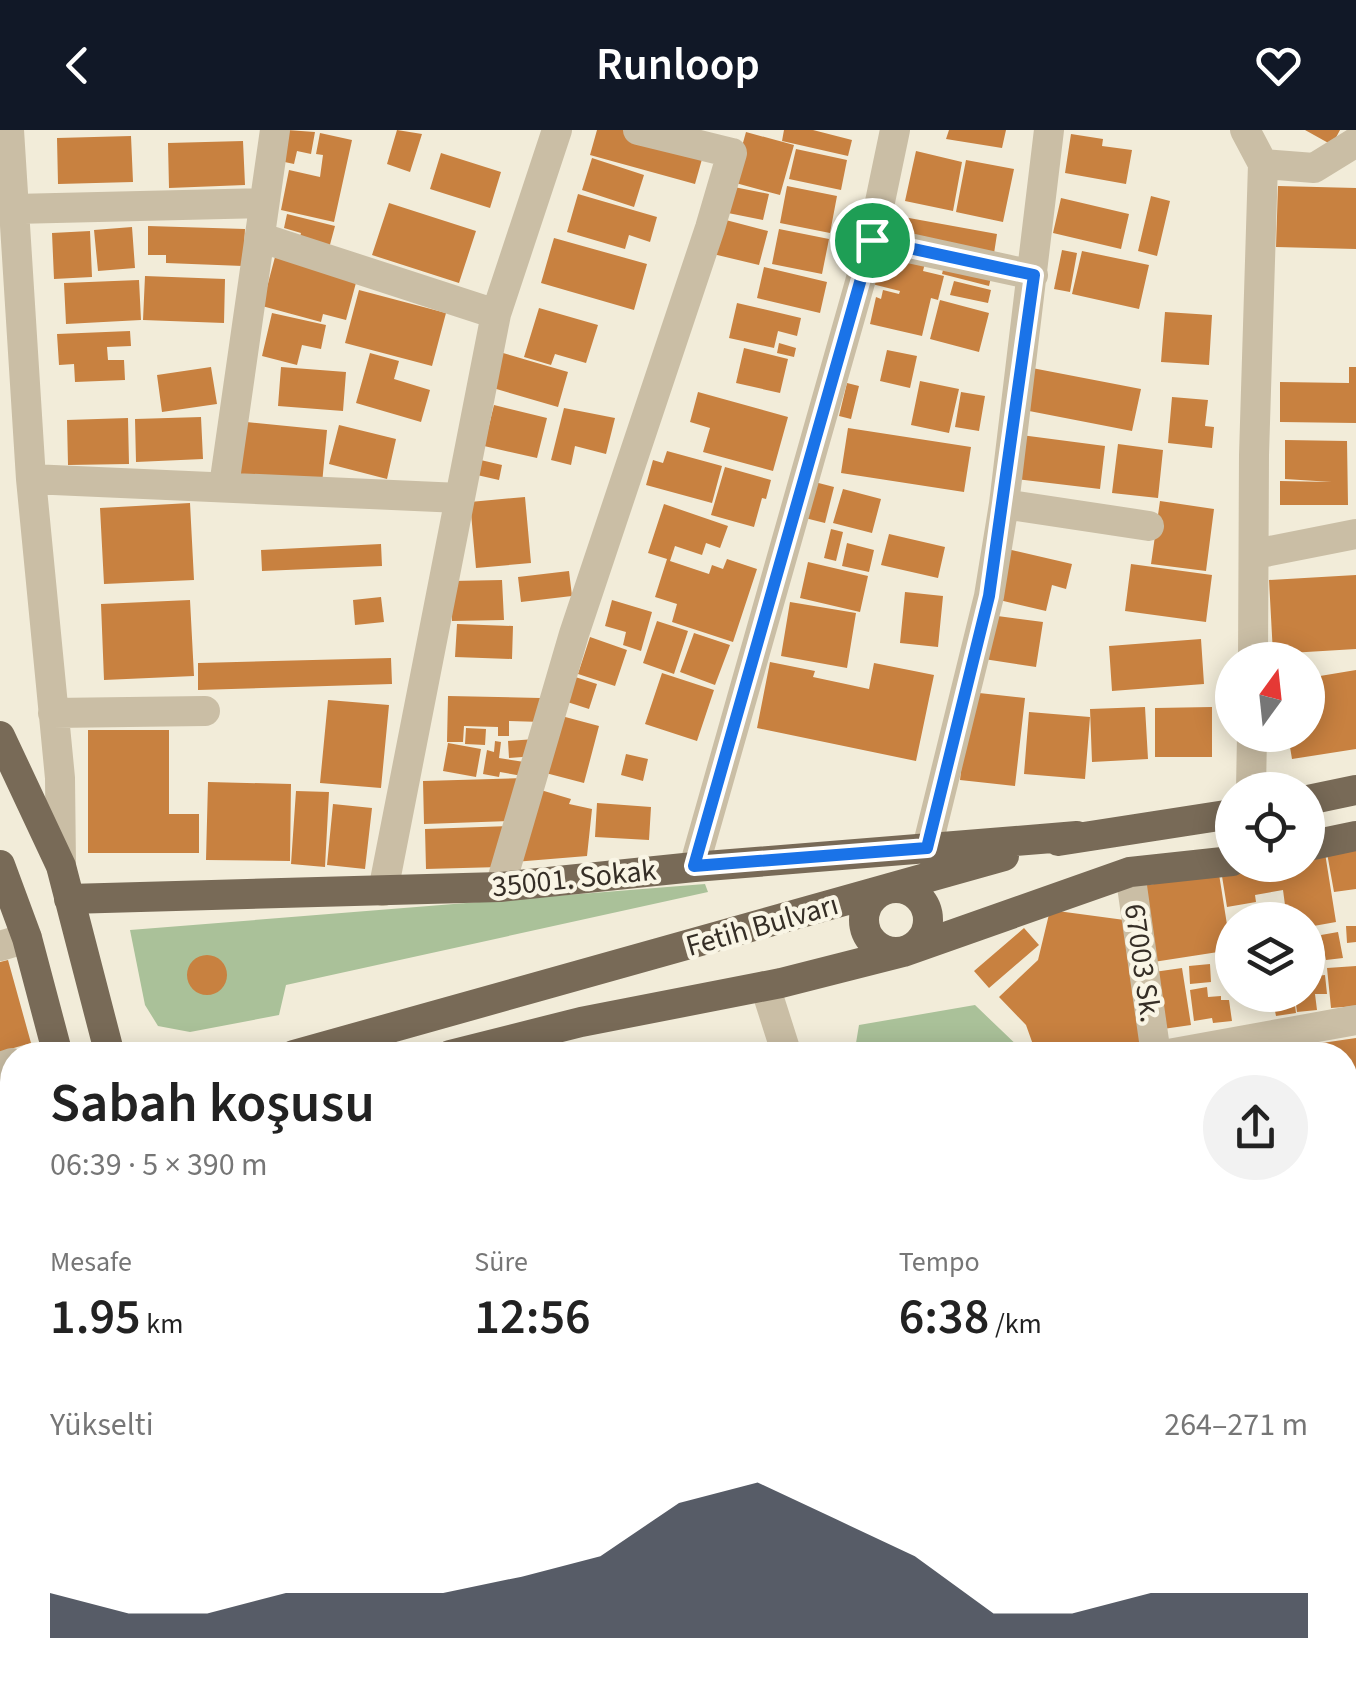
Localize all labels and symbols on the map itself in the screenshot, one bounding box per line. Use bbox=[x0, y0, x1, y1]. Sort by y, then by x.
pin bbox=[830, 198, 915, 283]
north arrow bbox=[1215, 642, 1325, 752]
street label: 35001. Sokak bbox=[490, 848, 658, 908]
street label: Fetih Bulvarı bbox=[681, 883, 843, 968]
street label: 67003 Sk. bbox=[1113, 901, 1172, 1025]

